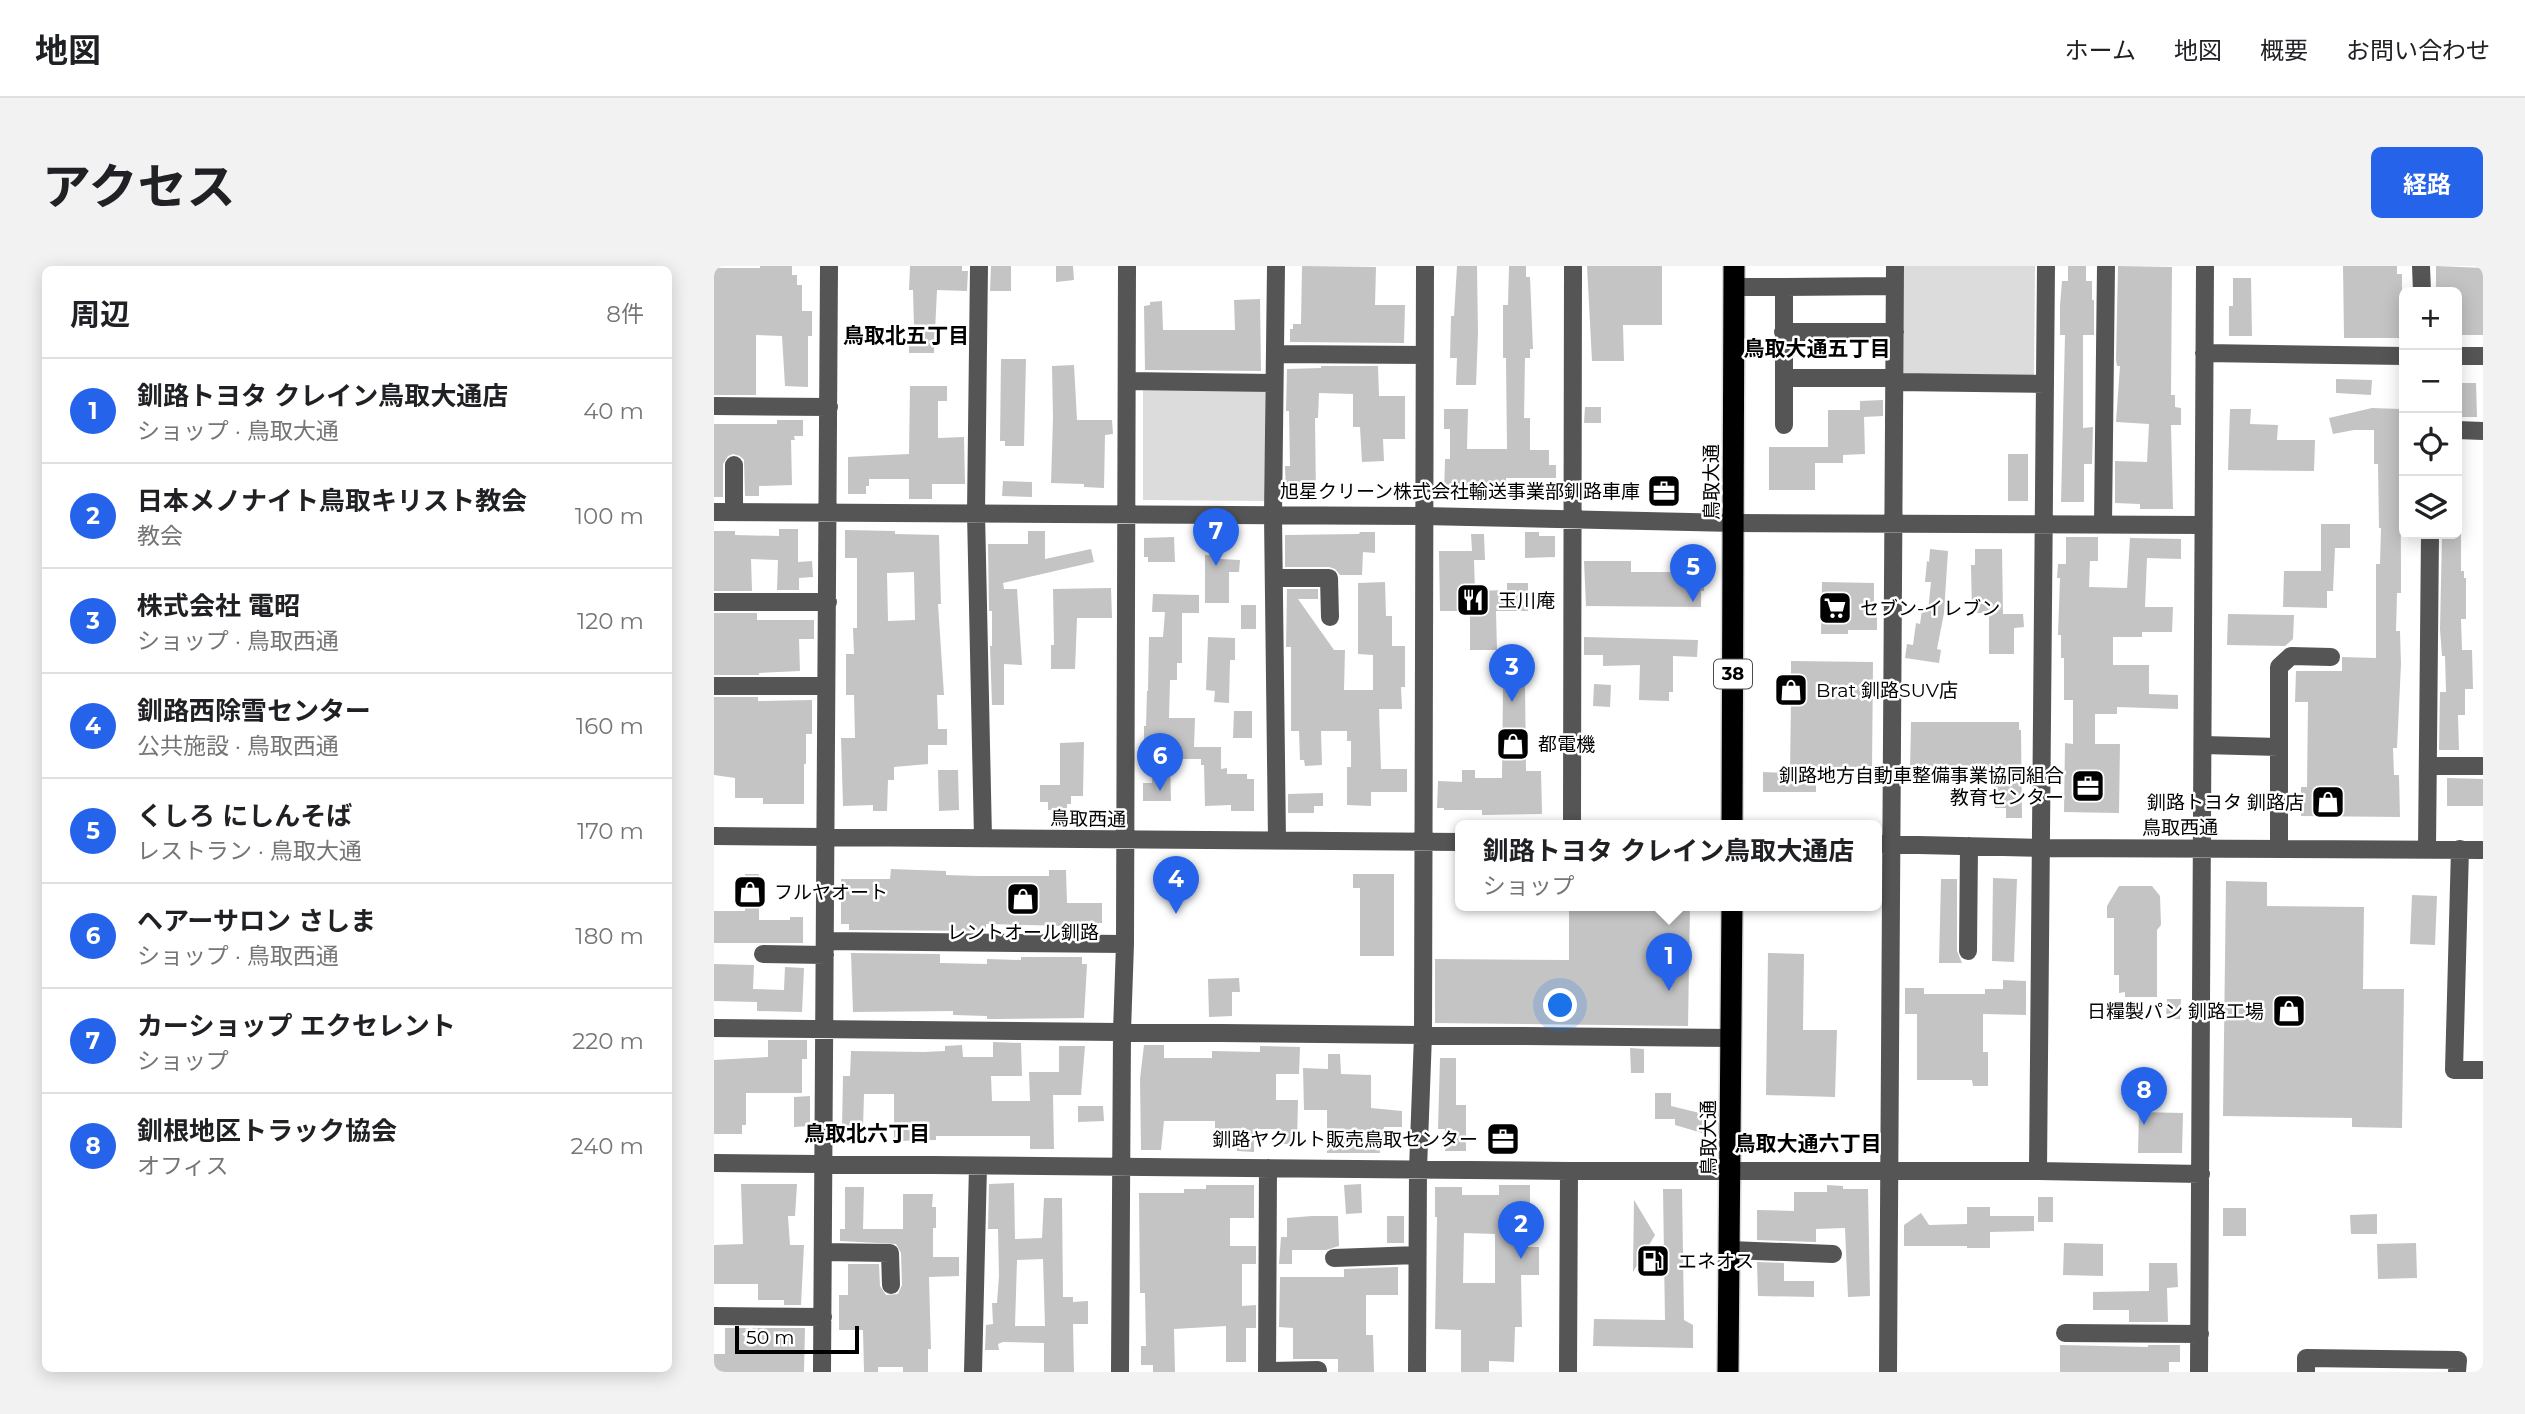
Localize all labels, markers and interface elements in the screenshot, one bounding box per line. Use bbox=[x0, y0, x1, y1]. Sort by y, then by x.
text: 地図 bbox=[35, 30, 101, 70]
text: ホーム bbox=[2065, 36, 2136, 65]
text: 地図 bbox=[2174, 36, 2222, 65]
text: 概要 bbox=[2260, 36, 2308, 65]
text: お問い合わせ bbox=[2346, 36, 2490, 65]
button: 経路 bbox=[2371, 147, 2483, 218]
text: アクセス bbox=[42, 157, 236, 216]
map controls bbox=[2399, 287, 2462, 539]
button: + bbox=[2399, 287, 2462, 350]
text: 周辺 bbox=[70, 296, 130, 333]
text: 8件 bbox=[606, 300, 644, 328]
district label: 鳥取北五丁目 bbox=[843, 323, 969, 348]
district label: 鳥取大通五丁目 bbox=[1744, 336, 1891, 361]
button: − bbox=[2399, 350, 2462, 413]
text: 釧路トヨタ クレイン鳥取大通店 bbox=[137, 380, 508, 412]
text: 1 bbox=[88, 397, 98, 425]
text: 40 m bbox=[583, 397, 644, 425]
button: locate bbox=[2399, 413, 2462, 476]
text: ショップ · 鳥取大通 bbox=[137, 417, 339, 445]
street label: 鳥取大通 bbox=[1700, 444, 1723, 520]
office icon: 旭星クリーン株式会社輸送事業部釧路車庫 bbox=[1645, 472, 1683, 510]
button: layers bbox=[2399, 476, 2462, 539]
place label: 旭星クリーン株式会社輸送事業部釧路車庫 bbox=[1280, 480, 1640, 503]
text: 日本メノナイト鳥取キリスト教会 bbox=[137, 485, 527, 517]
text: 2 bbox=[86, 502, 100, 530]
text: 100 m bbox=[575, 502, 644, 530]
pin: 7 bbox=[1193, 508, 1239, 566]
text: 教会 bbox=[137, 522, 183, 550]
pin: 5 bbox=[1670, 544, 1716, 602]
restaurant icon: 玉川庵 bbox=[1454, 581, 1492, 619]
place label: 玉川庵 bbox=[1498, 589, 1555, 612]
supermarket icon: セブン-イレブン bbox=[1816, 589, 1854, 627]
text: 株式会社 電昭 bbox=[137, 590, 300, 622]
place label: セブン-イレブン bbox=[1860, 597, 2000, 620]
text: 3 bbox=[86, 607, 100, 635]
text: 120 m bbox=[577, 607, 644, 635]
text: ショップ · 鳥取西通 bbox=[137, 627, 339, 655]
pin: 3 bbox=[1489, 644, 1535, 702]
road number: 38 bbox=[1714, 660, 1752, 688]
shop icon: Brat 釧路SUV店 bbox=[1772, 671, 1810, 709]
place label: Brat 釧路SUV店 bbox=[1816, 679, 1958, 702]
text: 釧路西除雪センター bbox=[137, 695, 371, 727]
text: 4 bbox=[85, 712, 101, 740]
text: 160 m bbox=[576, 712, 644, 740]
shop icon: 都電機 bbox=[1494, 725, 1532, 763]
text: 公共施設 · 鳥取西通 bbox=[137, 732, 339, 760]
pin: 6 bbox=[1137, 733, 1183, 791]
place label: 都電機 bbox=[1538, 733, 1595, 756]
place label: 釧路地方自動車整備事業協同組合 教育センター bbox=[1779, 764, 2064, 809]
office icon: 釧路地方自動車整備事業協同組合 教育センター bbox=[2069, 767, 2107, 805]
shop icon: 釧路トヨタ 釧路店 bbox=[2309, 783, 2347, 821]
place label: 釧路トヨタ 釧路店 bbox=[2147, 791, 2304, 814]
text: くしろ にしんそば bbox=[137, 800, 352, 832]
street label: 鳥取西通 bbox=[1050, 807, 1126, 831]
street label: 鳥取西通 bbox=[2142, 816, 2218, 839]
text: 5 bbox=[86, 817, 100, 845]
text: 170 m bbox=[577, 817, 644, 845]
popup bbox=[1455, 820, 1882, 911]
text: 釧路トヨタ クレイン鳥取大通店 bbox=[1483, 835, 1854, 867]
text: レストラン · 鳥取大通 bbox=[137, 837, 362, 865]
pin: 4 bbox=[1153, 856, 1199, 914]
text: ショップ bbox=[1483, 872, 1575, 900]
shop icon: フルヤオート bbox=[731, 873, 769, 911]
shop icon: レントオール釧路 bbox=[1004, 880, 1042, 918]
place label: フルヤオート bbox=[774, 881, 888, 904]
text: ヘアーサロン さしま bbox=[137, 905, 376, 937]
place label: レントオール釧路 bbox=[947, 921, 1099, 944]
text: 6 bbox=[86, 922, 100, 950]
text: 180 m bbox=[575, 922, 644, 950]
pin: 1 bbox=[1646, 933, 1692, 991]
text: ショップ · 鳥取西通 bbox=[137, 942, 339, 970]
your location bbox=[1543, 988, 1577, 1022]
shop icon: 日糧製パン 釧路工場 bbox=[2270, 992, 2308, 1030]
place label: 日糧製パン 釧路工場 bbox=[2087, 1000, 2264, 1023]
text: カーショップ エクセレント bbox=[137, 1010, 456, 1042]
text: 7 bbox=[86, 1027, 100, 1055]
text: 220 m bbox=[572, 1027, 644, 1055]
text: ショップ bbox=[137, 1047, 229, 1075]
pin: 8 bbox=[2121, 1067, 2167, 1125]
street label: 鳥取大通 bbox=[1697, 1100, 1720, 1176]
text: 釧根地区トラック協会 bbox=[137, 1115, 397, 1147]
office icon: 釧路ヤクルト販売鳥取センター bbox=[1484, 1120, 1522, 1158]
district label: 鳥取北六丁目 bbox=[804, 1121, 930, 1146]
place label: 釧路ヤクルト販売鳥取センター bbox=[1213, 1128, 1478, 1151]
district label: 鳥取大通六丁目 bbox=[1735, 1131, 1882, 1156]
text: 8 bbox=[85, 1132, 101, 1160]
text: 240 m bbox=[571, 1132, 644, 1160]
text: オフィス bbox=[137, 1152, 229, 1180]
pin: 2 bbox=[1498, 1201, 1544, 1259]
fuel station icon: エネオス bbox=[1634, 1242, 1672, 1280]
place label: エネオス bbox=[1678, 1250, 1754, 1273]
scale bar bbox=[735, 1323, 859, 1355]
text: 50 m bbox=[746, 1326, 794, 1349]

